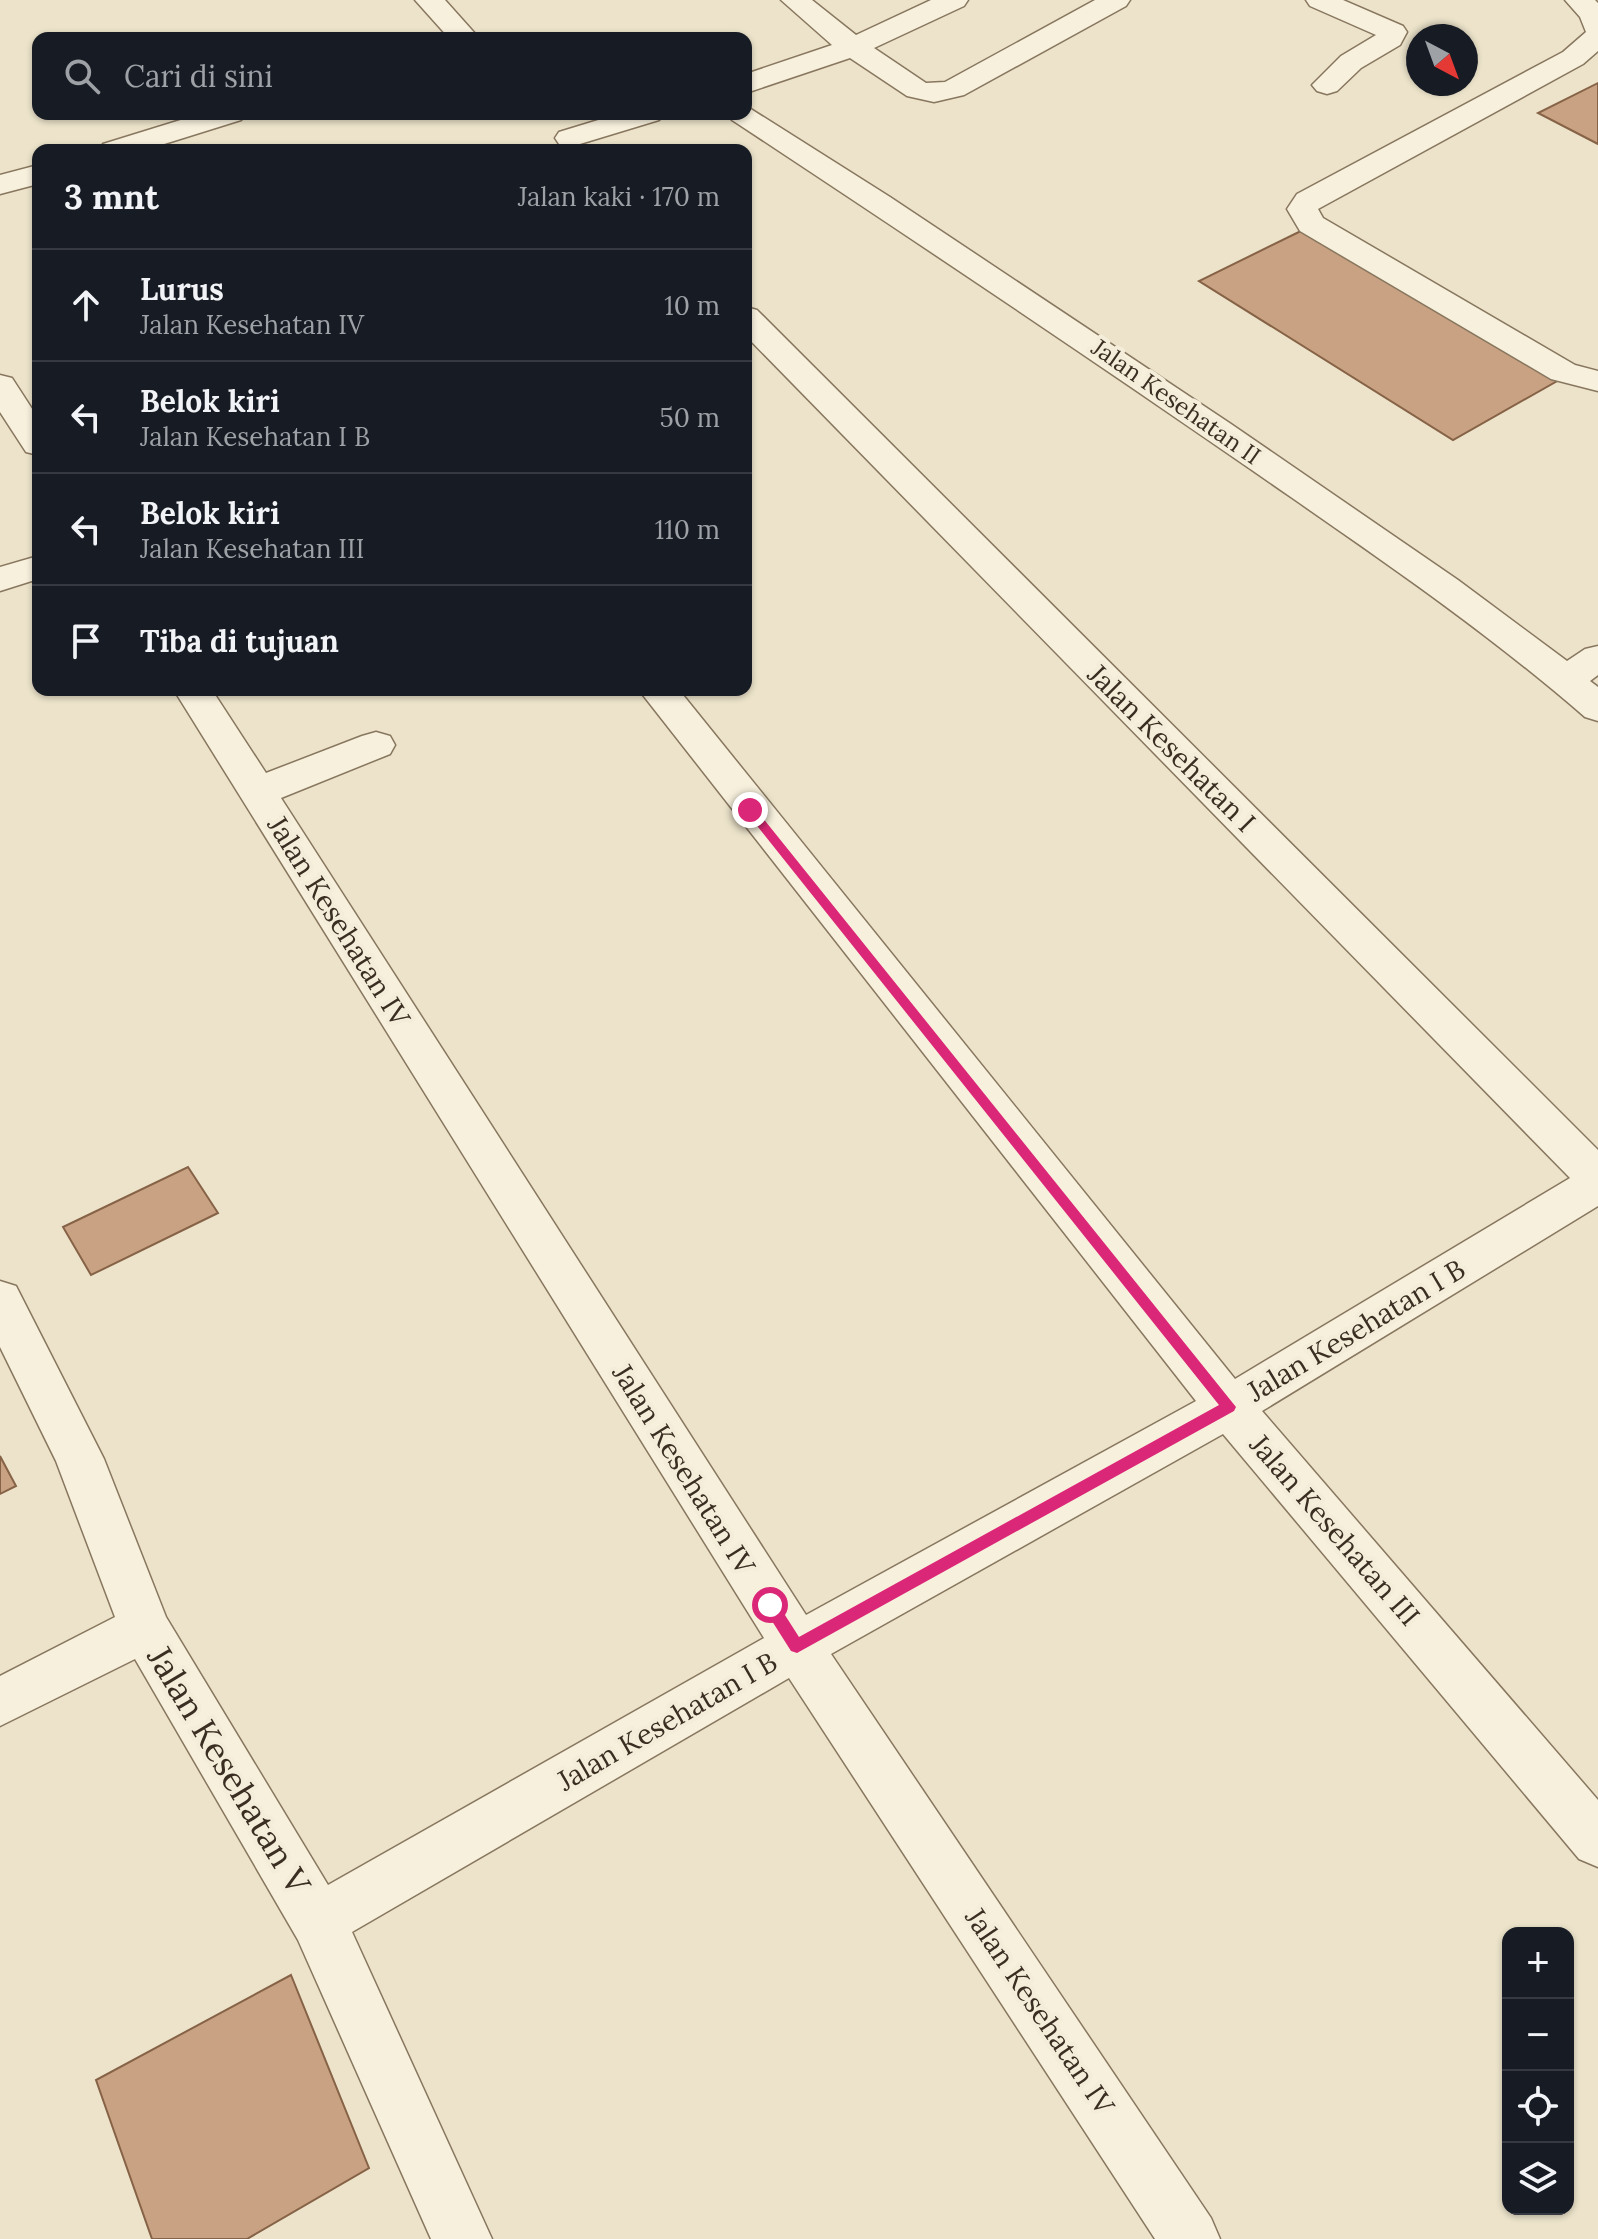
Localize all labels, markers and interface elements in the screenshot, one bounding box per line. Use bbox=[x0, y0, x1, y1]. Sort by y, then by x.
north arrow bbox=[1406, 24, 1478, 96]
search box bbox=[32, 32, 752, 120]
icon: search bbox=[60, 54, 104, 98]
text: Cari di sini bbox=[124, 57, 273, 95]
text: 3 mnt bbox=[64, 175, 159, 218]
text: Jalan kaki · 170 m bbox=[518, 180, 720, 213]
text: Lurus bbox=[140, 270, 224, 308]
icon: ahead bbox=[64, 283, 108, 327]
text: 10 m bbox=[664, 289, 720, 322]
text: Jalan Kesehatan IV bbox=[140, 308, 364, 341]
street label: Jalan Kesehatan II bbox=[1085, 331, 1267, 471]
text: Belok kiri bbox=[140, 382, 280, 420]
icon: left bbox=[64, 395, 108, 439]
text: 50 m bbox=[660, 401, 720, 434]
text: Jalan Kesehatan I B bbox=[140, 420, 370, 453]
text: Belok kiri bbox=[140, 494, 280, 532]
icon: left bbox=[64, 507, 108, 551]
text: 110 m bbox=[655, 513, 720, 546]
text: Jalan Kesehatan III bbox=[140, 532, 364, 565]
icon: arrive bbox=[64, 619, 108, 663]
text: Tiba di tujuan bbox=[140, 622, 339, 660]
street label: Jalan Kesehatan I bbox=[1080, 656, 1264, 840]
route end bbox=[732, 792, 768, 828]
street label: Jalan Kesehatan IV bbox=[259, 808, 419, 1033]
street label: Jalan Kesehatan I B bbox=[1240, 1251, 1471, 1410]
street label: Jalan Kesehatan IV bbox=[604, 1356, 764, 1581]
street label: Jalan Kesehatan III bbox=[1241, 1426, 1428, 1633]
route start bbox=[752, 1587, 788, 1623]
street label: Jalan Kesehatan V bbox=[138, 1637, 321, 1902]
street label: Jalan Kesehatan I B bbox=[550, 1643, 783, 1799]
street label: Jalan Kesehatan IV bbox=[957, 1900, 1123, 2122]
map controls bbox=[1502, 1927, 1574, 2215]
button: + bbox=[1502, 1927, 1574, 1999]
button: − bbox=[1502, 1999, 1574, 2071]
button: locate bbox=[1502, 2071, 1574, 2143]
button: layers bbox=[1502, 2143, 1574, 2215]

